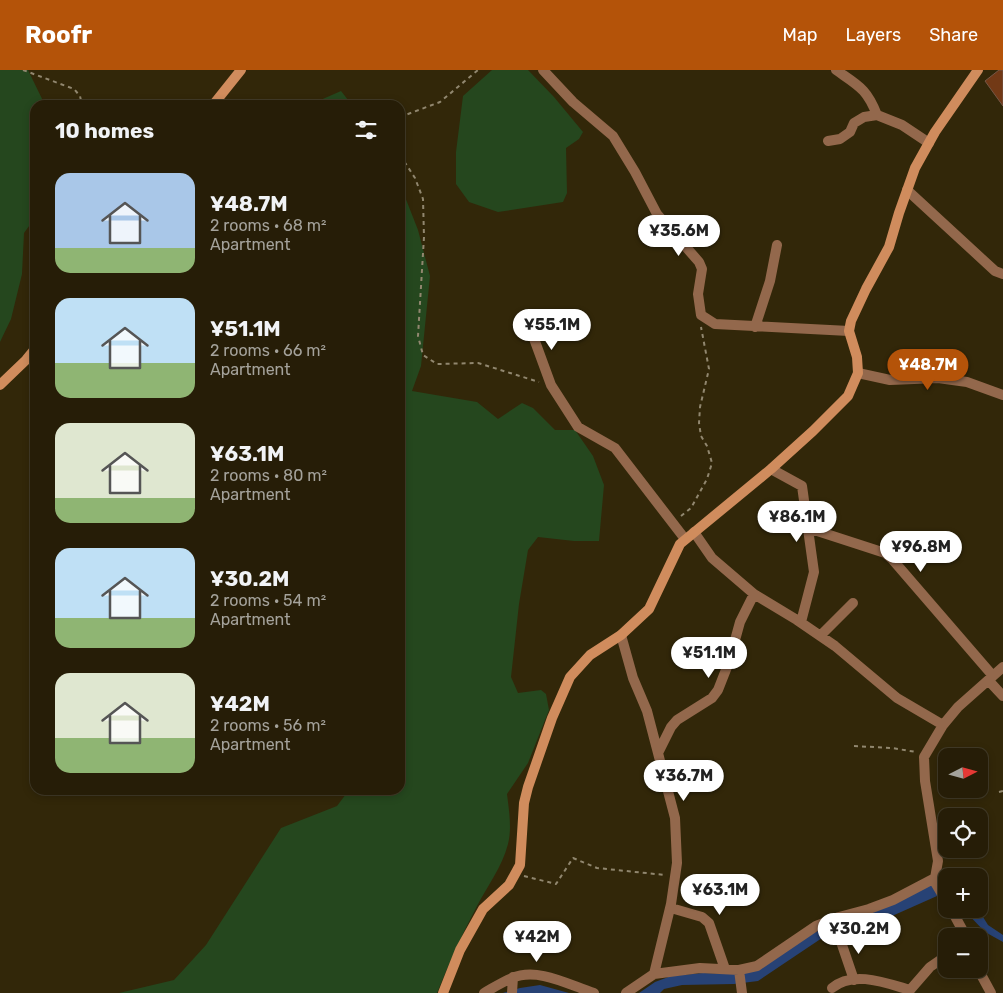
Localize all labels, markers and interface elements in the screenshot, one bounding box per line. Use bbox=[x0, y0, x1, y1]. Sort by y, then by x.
text: Roofr bbox=[25, 21, 92, 49]
text: Map bbox=[783, 24, 818, 46]
text: Layers bbox=[846, 24, 901, 46]
text: Share bbox=[929, 24, 978, 46]
icon: filters bbox=[352, 116, 380, 144]
text: 10 homes bbox=[55, 118, 154, 143]
text: ¥48.7M bbox=[210, 191, 288, 216]
icon: home bbox=[95, 193, 155, 253]
pin: ¥35.6M bbox=[638, 214, 720, 257]
text: 2 rooms · 68 m² bbox=[210, 216, 327, 235]
text: ¥35.6M bbox=[649, 221, 709, 240]
text: Apartment bbox=[210, 235, 290, 254]
pin: ¥55.1M bbox=[511, 308, 593, 351]
text: ¥55.1M bbox=[524, 315, 580, 334]
text: ¥51.1M bbox=[210, 316, 281, 341]
icon: home bbox=[95, 318, 155, 378]
text: 2 rooms · 66 m² bbox=[210, 341, 326, 360]
pin: ¥48.7M bbox=[887, 348, 969, 391]
text: ¥48.7M bbox=[898, 355, 958, 374]
text: Apartment bbox=[210, 360, 290, 379]
text: ¥63.1M bbox=[210, 441, 284, 466]
icon: home bbox=[95, 443, 155, 503]
text: 2 rooms · 80 m² bbox=[210, 466, 327, 485]
text: Apartment bbox=[210, 485, 290, 504]
pin: ¥86.1M bbox=[756, 500, 838, 543]
text: ¥86.1M bbox=[769, 507, 825, 526]
pin: ¥96.8M bbox=[880, 530, 962, 573]
text: ¥96.8M bbox=[891, 537, 951, 556]
text: ¥30.2M bbox=[210, 566, 289, 591]
icon: home bbox=[95, 568, 155, 628]
text: 2 rooms · 54 m² bbox=[210, 591, 326, 610]
text: Apartment bbox=[210, 610, 290, 629]
pin: ¥51.1M bbox=[668, 636, 750, 679]
text: ¥51.1M bbox=[682, 643, 736, 662]
text: ¥42M bbox=[210, 691, 270, 716]
icon: home bbox=[95, 693, 155, 753]
text: 2 rooms · 56 m² bbox=[210, 716, 326, 735]
text: Apartment bbox=[210, 735, 290, 754]
north arrow bbox=[938, 748, 988, 798]
map controls bbox=[938, 748, 988, 978]
pin: ¥36.7M bbox=[643, 760, 725, 802]
text: ¥36.7M bbox=[655, 766, 713, 785]
button: locate bbox=[938, 808, 988, 858]
button: + bbox=[938, 868, 988, 918]
pin: ¥63.1M bbox=[679, 874, 761, 916]
text: ¥63.1M bbox=[692, 880, 748, 899]
pin: ¥30.2M bbox=[818, 912, 900, 955]
text: ¥30.2M bbox=[829, 919, 889, 938]
pin: ¥42M bbox=[507, 920, 567, 963]
text: ¥42M bbox=[514, 927, 560, 946]
button: − bbox=[938, 928, 988, 978]

